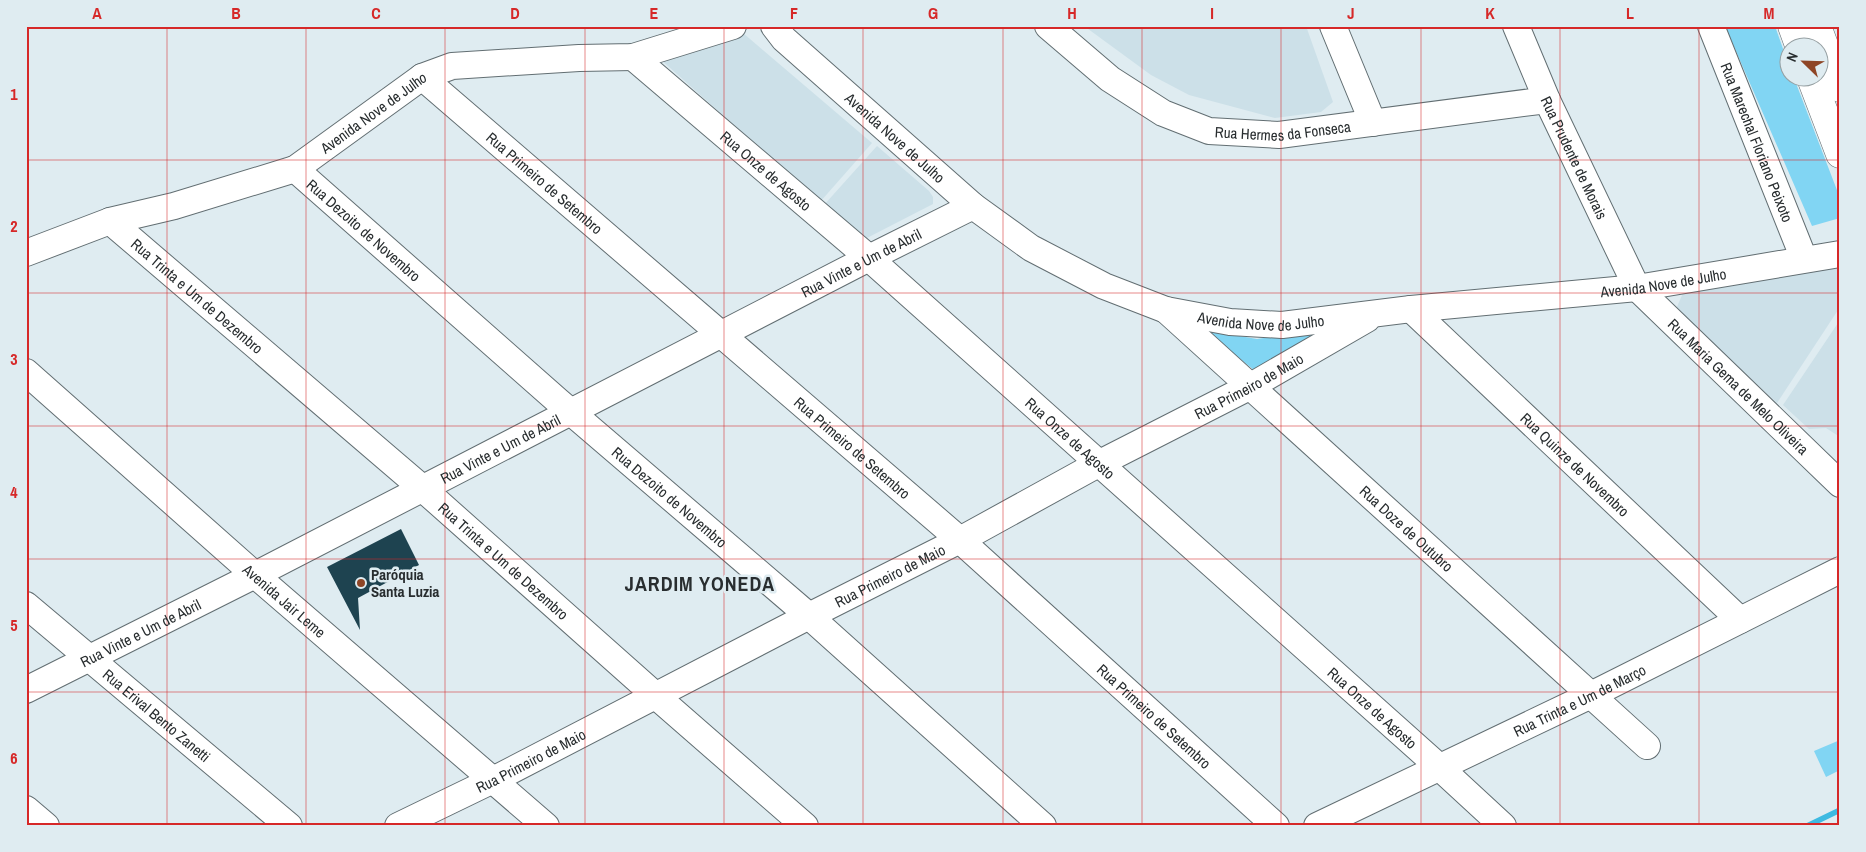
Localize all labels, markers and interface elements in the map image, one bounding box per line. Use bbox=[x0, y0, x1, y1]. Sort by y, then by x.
text: A bbox=[92, 2, 102, 24]
text: B bbox=[231, 2, 241, 24]
text: C bbox=[371, 2, 381, 24]
text: D bbox=[510, 2, 520, 24]
text: E bbox=[650, 2, 659, 24]
text: F bbox=[790, 2, 798, 24]
text: G bbox=[928, 2, 938, 24]
text: H bbox=[1067, 2, 1077, 24]
text: I bbox=[1210, 2, 1214, 24]
text: J bbox=[1347, 2, 1355, 24]
text: K bbox=[1485, 2, 1495, 24]
text: L bbox=[1626, 2, 1634, 24]
text: M bbox=[1764, 2, 1775, 24]
north arrow bbox=[1778, 38, 1828, 88]
text: N bbox=[1782, 50, 1802, 64]
street label: Rua Marechal Floriano Peixoto bbox=[1716, 59, 1799, 225]
street label: Avenida Nove de Julho bbox=[315, 66, 429, 159]
text: 1 bbox=[10, 83, 18, 105]
street label: Avenida Nove de Julho bbox=[840, 87, 950, 187]
street label: Rua Prudente de Morais bbox=[1536, 92, 1613, 223]
street label: Rua Hermes da Fonseca bbox=[1214, 115, 1352, 146]
street label: Rua Onze de Agosto bbox=[716, 126, 816, 215]
street label: Rua Primeiro de Setembro bbox=[482, 127, 608, 239]
street label: Rua Dezoito de Novembro bbox=[302, 174, 426, 286]
text: 2 bbox=[10, 215, 18, 237]
street label: Rua Vinte e Um de Abril bbox=[797, 223, 925, 302]
street label: Rua Trinta e Um de Dezembro bbox=[127, 233, 268, 358]
street label: Avenida Nove de Julho bbox=[1598, 263, 1728, 302]
street label: Avenida Nove de Julho bbox=[1195, 305, 1325, 336]
street label: Rua Maria Gema de Melo Oliveira bbox=[1664, 313, 1814, 459]
street label: Rua Primeiro de Maio bbox=[1191, 347, 1307, 424]
text: 3 bbox=[10, 348, 18, 370]
street label: Rua Primeiro de Setembro bbox=[790, 392, 915, 504]
street label: Rua Onze de Agosto bbox=[1021, 392, 1120, 484]
street label: Rua Quinze de Novembro bbox=[1516, 408, 1635, 521]
street label: Rua Vinte e Um de Abril bbox=[436, 409, 564, 488]
street label: Rua Dezoito de Novembro bbox=[608, 441, 732, 552]
street label: Rua Doze de Outubro bbox=[1355, 480, 1458, 576]
text: 4 bbox=[10, 481, 18, 503]
street label: Rua Trinta e Um de Dezembro bbox=[434, 497, 573, 624]
street label: Rua Primeiro de Maio bbox=[831, 539, 949, 612]
street label: Avenida Jair Leme bbox=[238, 558, 331, 642]
place label: Paróquia Santa Luzia bbox=[371, 564, 440, 602]
district label: JARDIM YONEDA bbox=[625, 570, 775, 597]
marker: Paróquia Santa Luzia bbox=[355, 577, 367, 589]
street label: Rua Vinte e Um de Abril bbox=[76, 593, 204, 672]
text: 5 bbox=[10, 614, 18, 636]
street label: Rua Primeiro de Setembro bbox=[1093, 659, 1216, 773]
street label: Rua Trinta e Um de Março bbox=[1510, 659, 1649, 741]
street label: Rua Onze de Agosto bbox=[1323, 662, 1422, 753]
street label: Rua Erival Bento Zanetti bbox=[99, 664, 215, 766]
street label: Rua Primeiro de Maio bbox=[472, 723, 589, 797]
text: 6 bbox=[10, 747, 18, 769]

